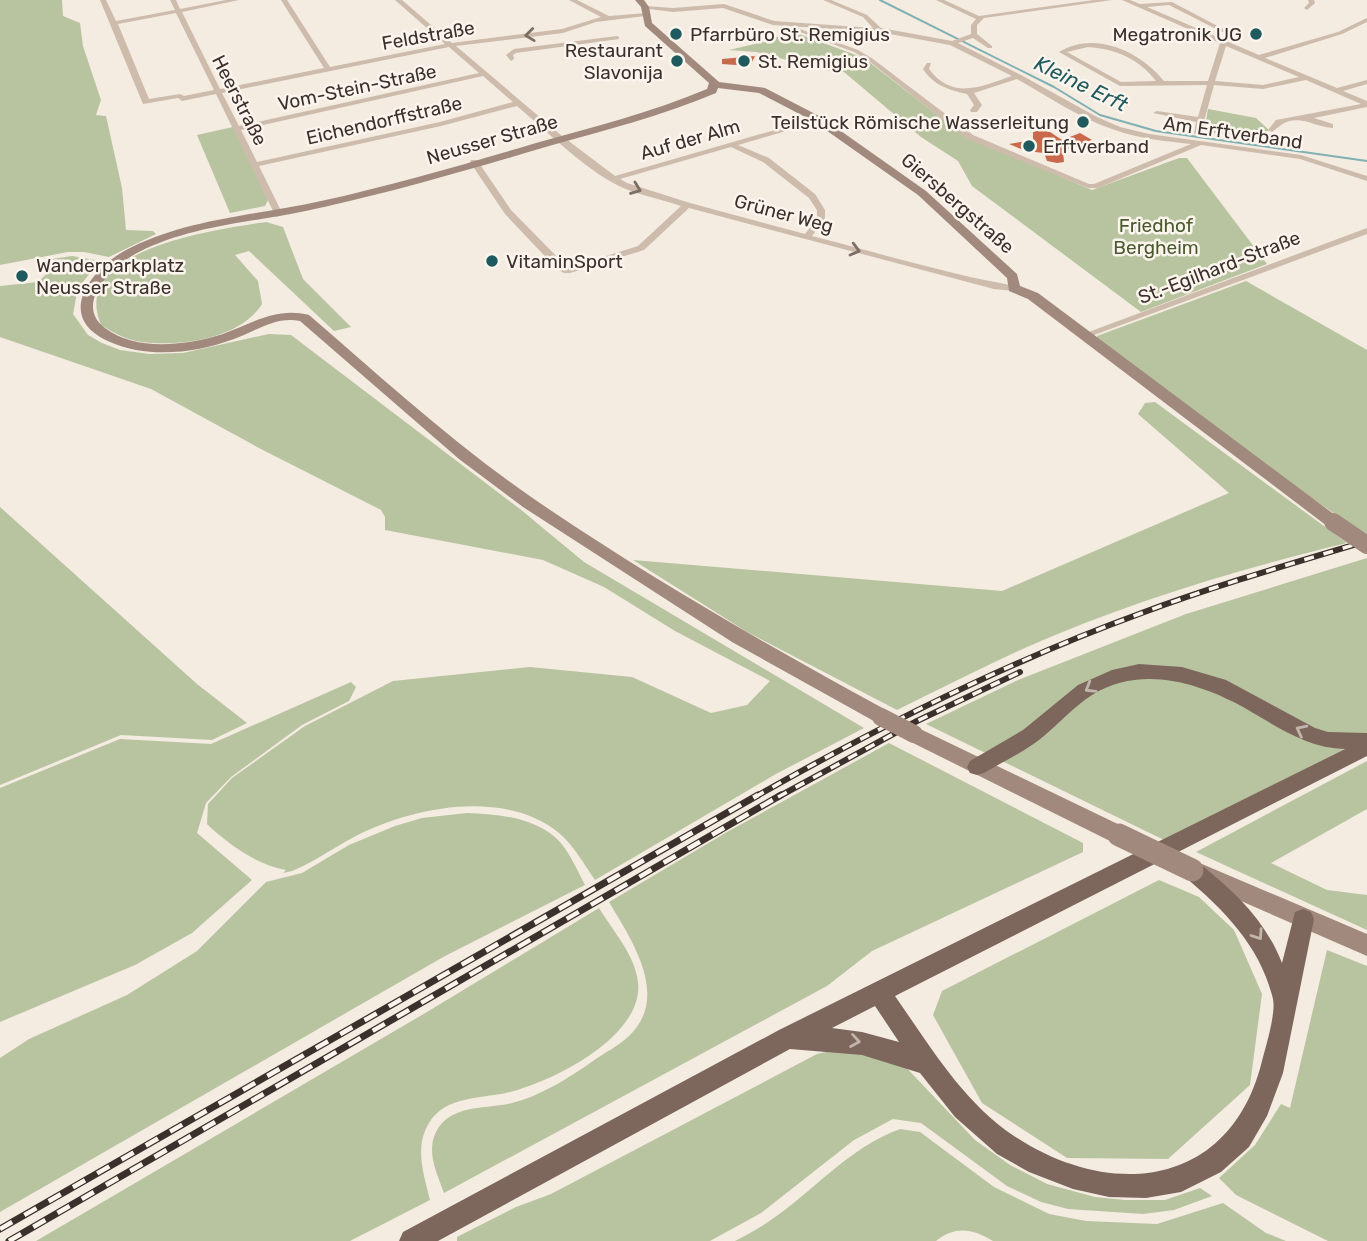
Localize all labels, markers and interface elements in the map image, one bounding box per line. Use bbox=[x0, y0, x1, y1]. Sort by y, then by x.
street label: Feldstraße bbox=[380, 16, 476, 55]
place label: Pfarrbüro St. Remigius bbox=[690, 23, 890, 46]
place label: Megatronik UG bbox=[1113, 23, 1242, 46]
marker: Pfarrbüro St. Remigius bbox=[668, 26, 684, 42]
marker: Megatronik UG bbox=[1248, 26, 1264, 42]
one-way arrow bbox=[524, 27, 536, 42]
place label: Restaurant Slavonija bbox=[565, 39, 664, 84]
place label: St. Remigius bbox=[758, 50, 868, 73]
water label: Kleine Erft bbox=[1030, 50, 1133, 117]
street label: Heerstraße bbox=[207, 51, 272, 149]
marker: Restaurant Slavonija bbox=[669, 53, 685, 69]
marker: St. Remigius bbox=[736, 53, 752, 69]
street label: Vom-Stein-Straße bbox=[276, 59, 439, 116]
street label: Eichendorffstraße bbox=[304, 91, 464, 150]
street label: Neusser Straße bbox=[424, 110, 560, 169]
place label: Teilstück Römische Wasserleitung bbox=[771, 111, 1069, 134]
street label: Am Erftverband bbox=[1162, 111, 1304, 154]
street label: Auf der Alm bbox=[638, 114, 743, 165]
marker: Teilstück Römische Wasserleitung bbox=[1075, 114, 1091, 130]
place label: Erftverband bbox=[1043, 135, 1149, 158]
marker: Erftverband bbox=[1021, 138, 1037, 154]
street label: Giersbergstraße bbox=[897, 148, 1019, 259]
one-way arrow bbox=[629, 181, 641, 195]
street label: Grüner Weg bbox=[732, 189, 836, 238]
park label: Friedhof Bergheim bbox=[1113, 214, 1199, 259]
street label: St.-Egilhard-Straße bbox=[1135, 226, 1304, 309]
one-way arrow bbox=[849, 242, 861, 256]
place label: VitaminSport bbox=[506, 250, 623, 273]
marker: VitaminSport bbox=[484, 253, 500, 269]
place label: Wanderparkplatz Neusser Straße bbox=[36, 254, 184, 299]
marker: Wanderparkplatz Neusser Straße bbox=[14, 268, 30, 284]
one-way arrow bbox=[1085, 680, 1098, 693]
one-way arrow bbox=[1296, 725, 1308, 739]
one-way arrow bbox=[1250, 927, 1262, 940]
one-way arrow bbox=[849, 1033, 861, 1048]

